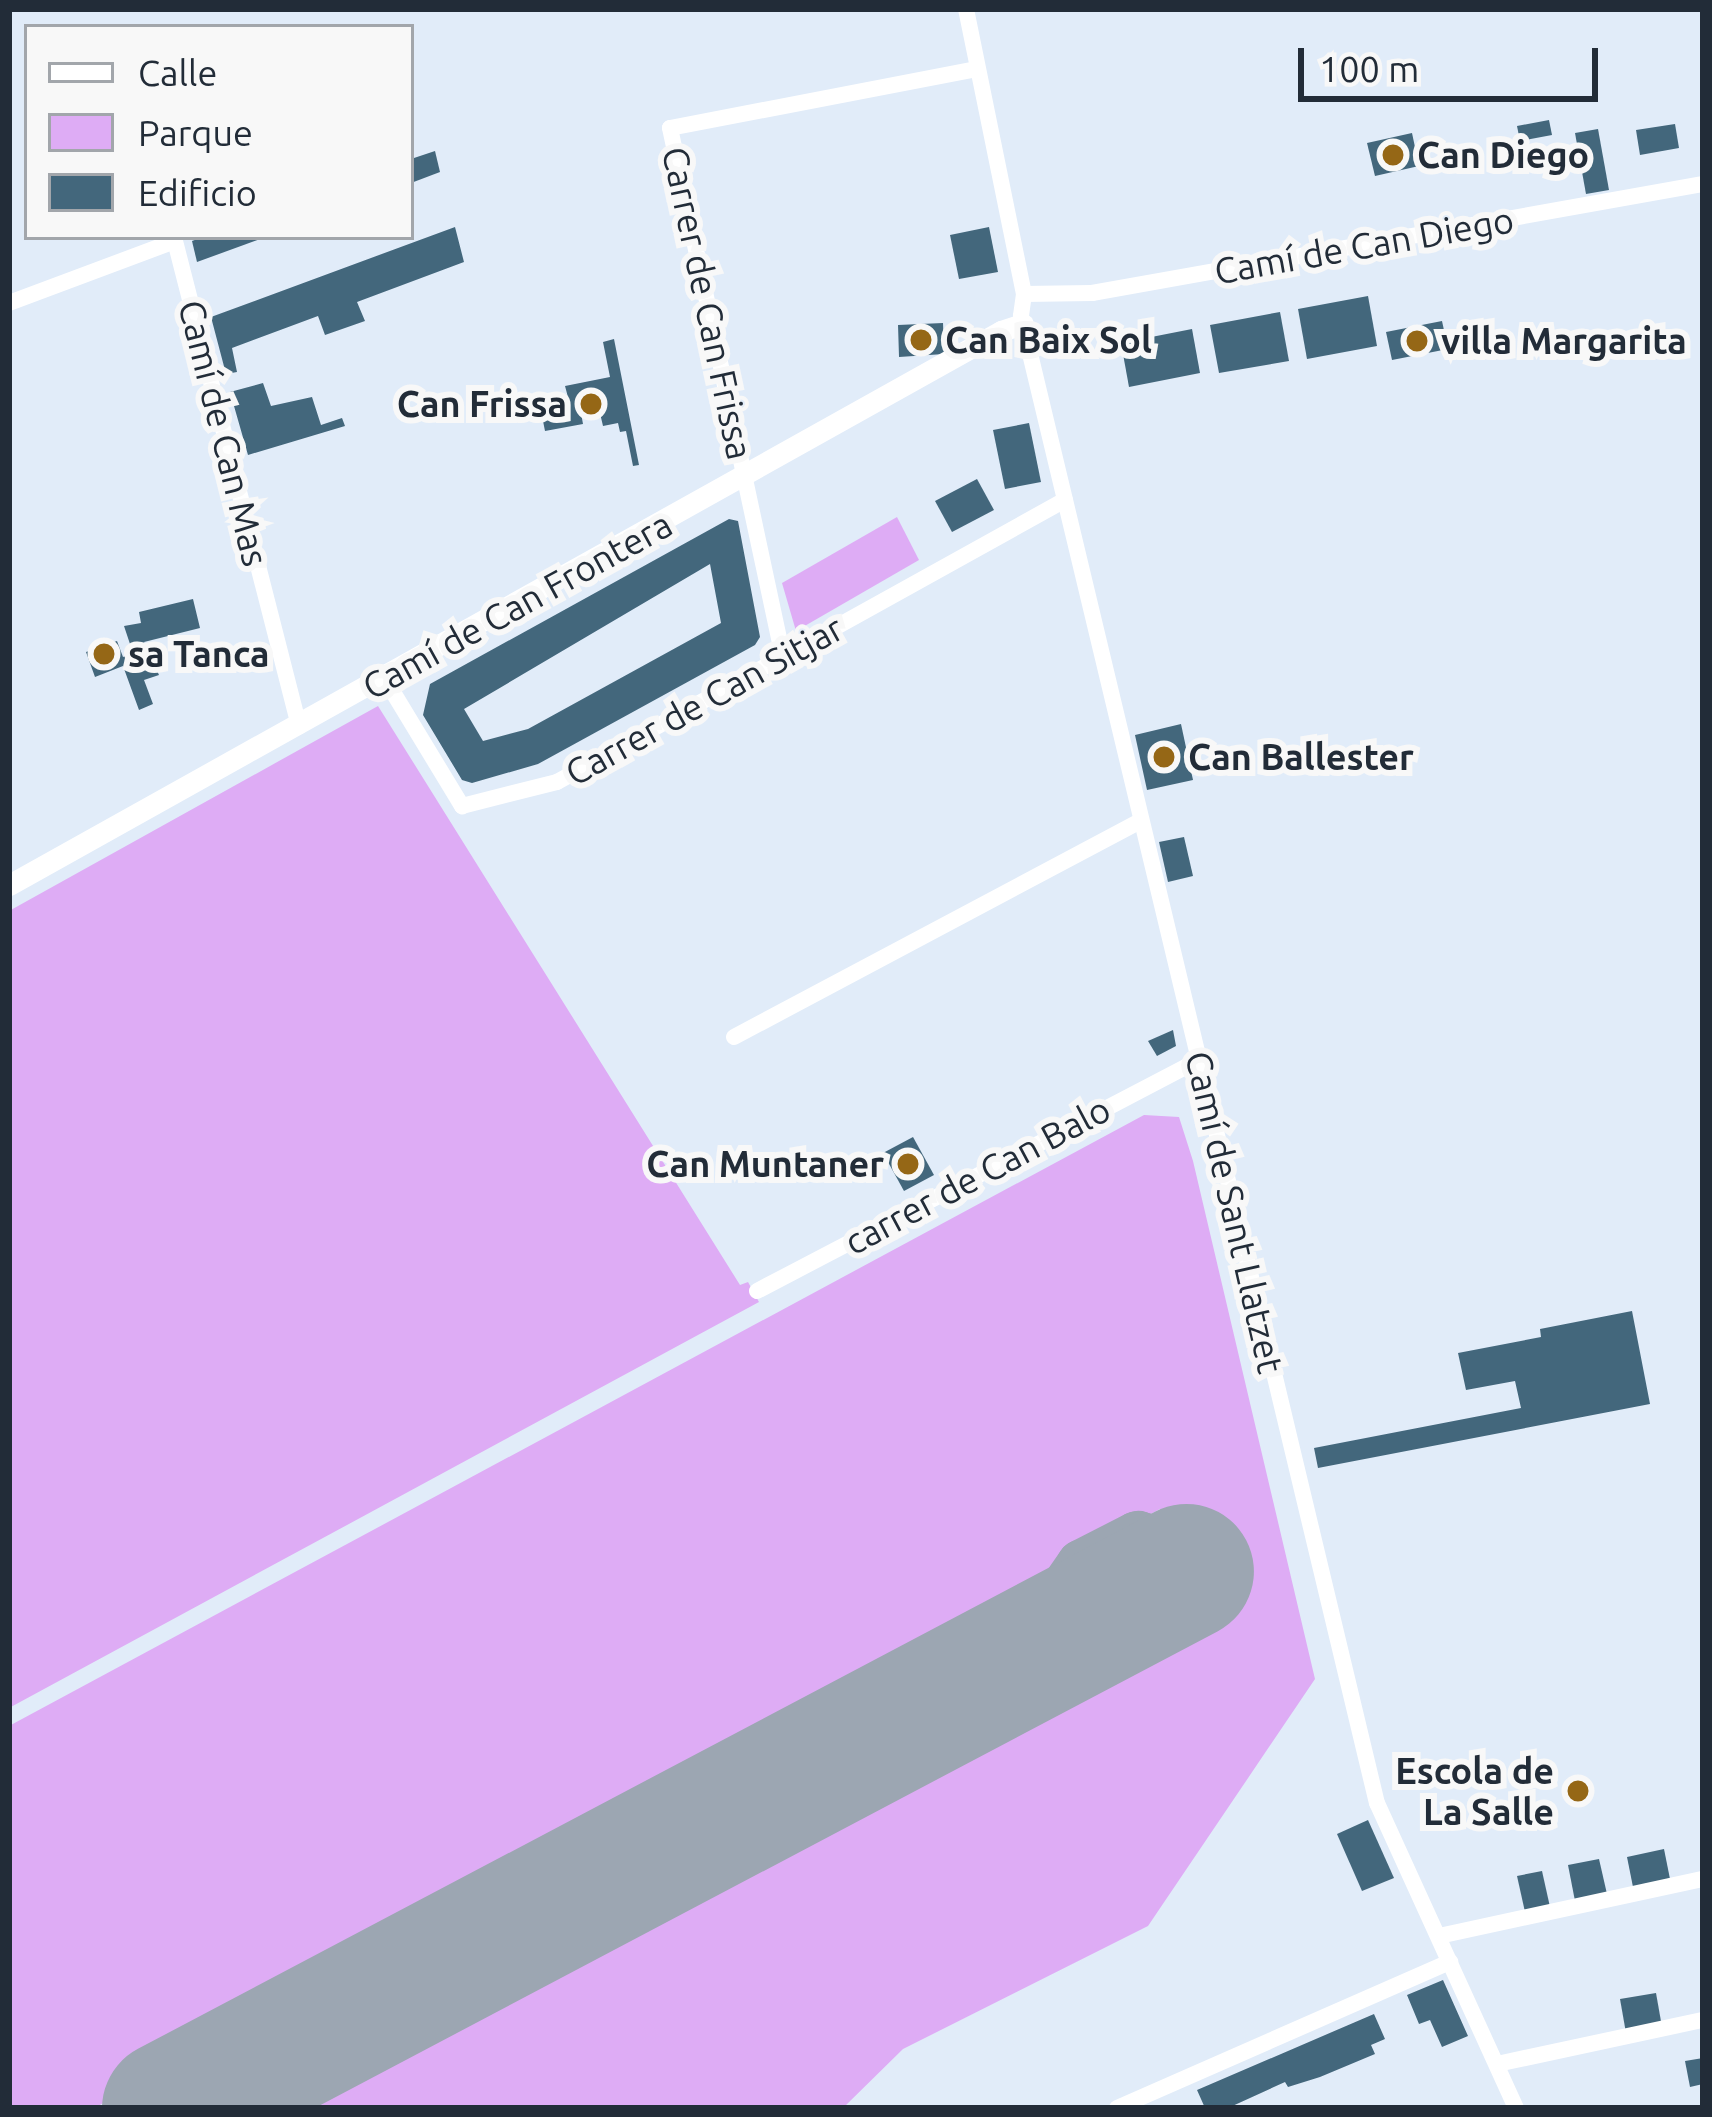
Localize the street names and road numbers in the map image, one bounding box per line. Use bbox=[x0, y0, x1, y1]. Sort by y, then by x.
street label: Carrer de Can Frissa bbox=[654, 143, 762, 463]
street label: Camí de Can Diego bbox=[1211, 197, 1517, 293]
street label: Camí de Can Mas bbox=[170, 295, 278, 571]
street label: Camí de Can Frontera bbox=[355, 502, 679, 708]
street label: Carrer de Can Sitjar bbox=[558, 606, 850, 794]
street label: Camí de Sant Llatzet bbox=[1177, 1047, 1293, 1377]
street label: carrer de Can Balo bbox=[837, 1087, 1117, 1263]

